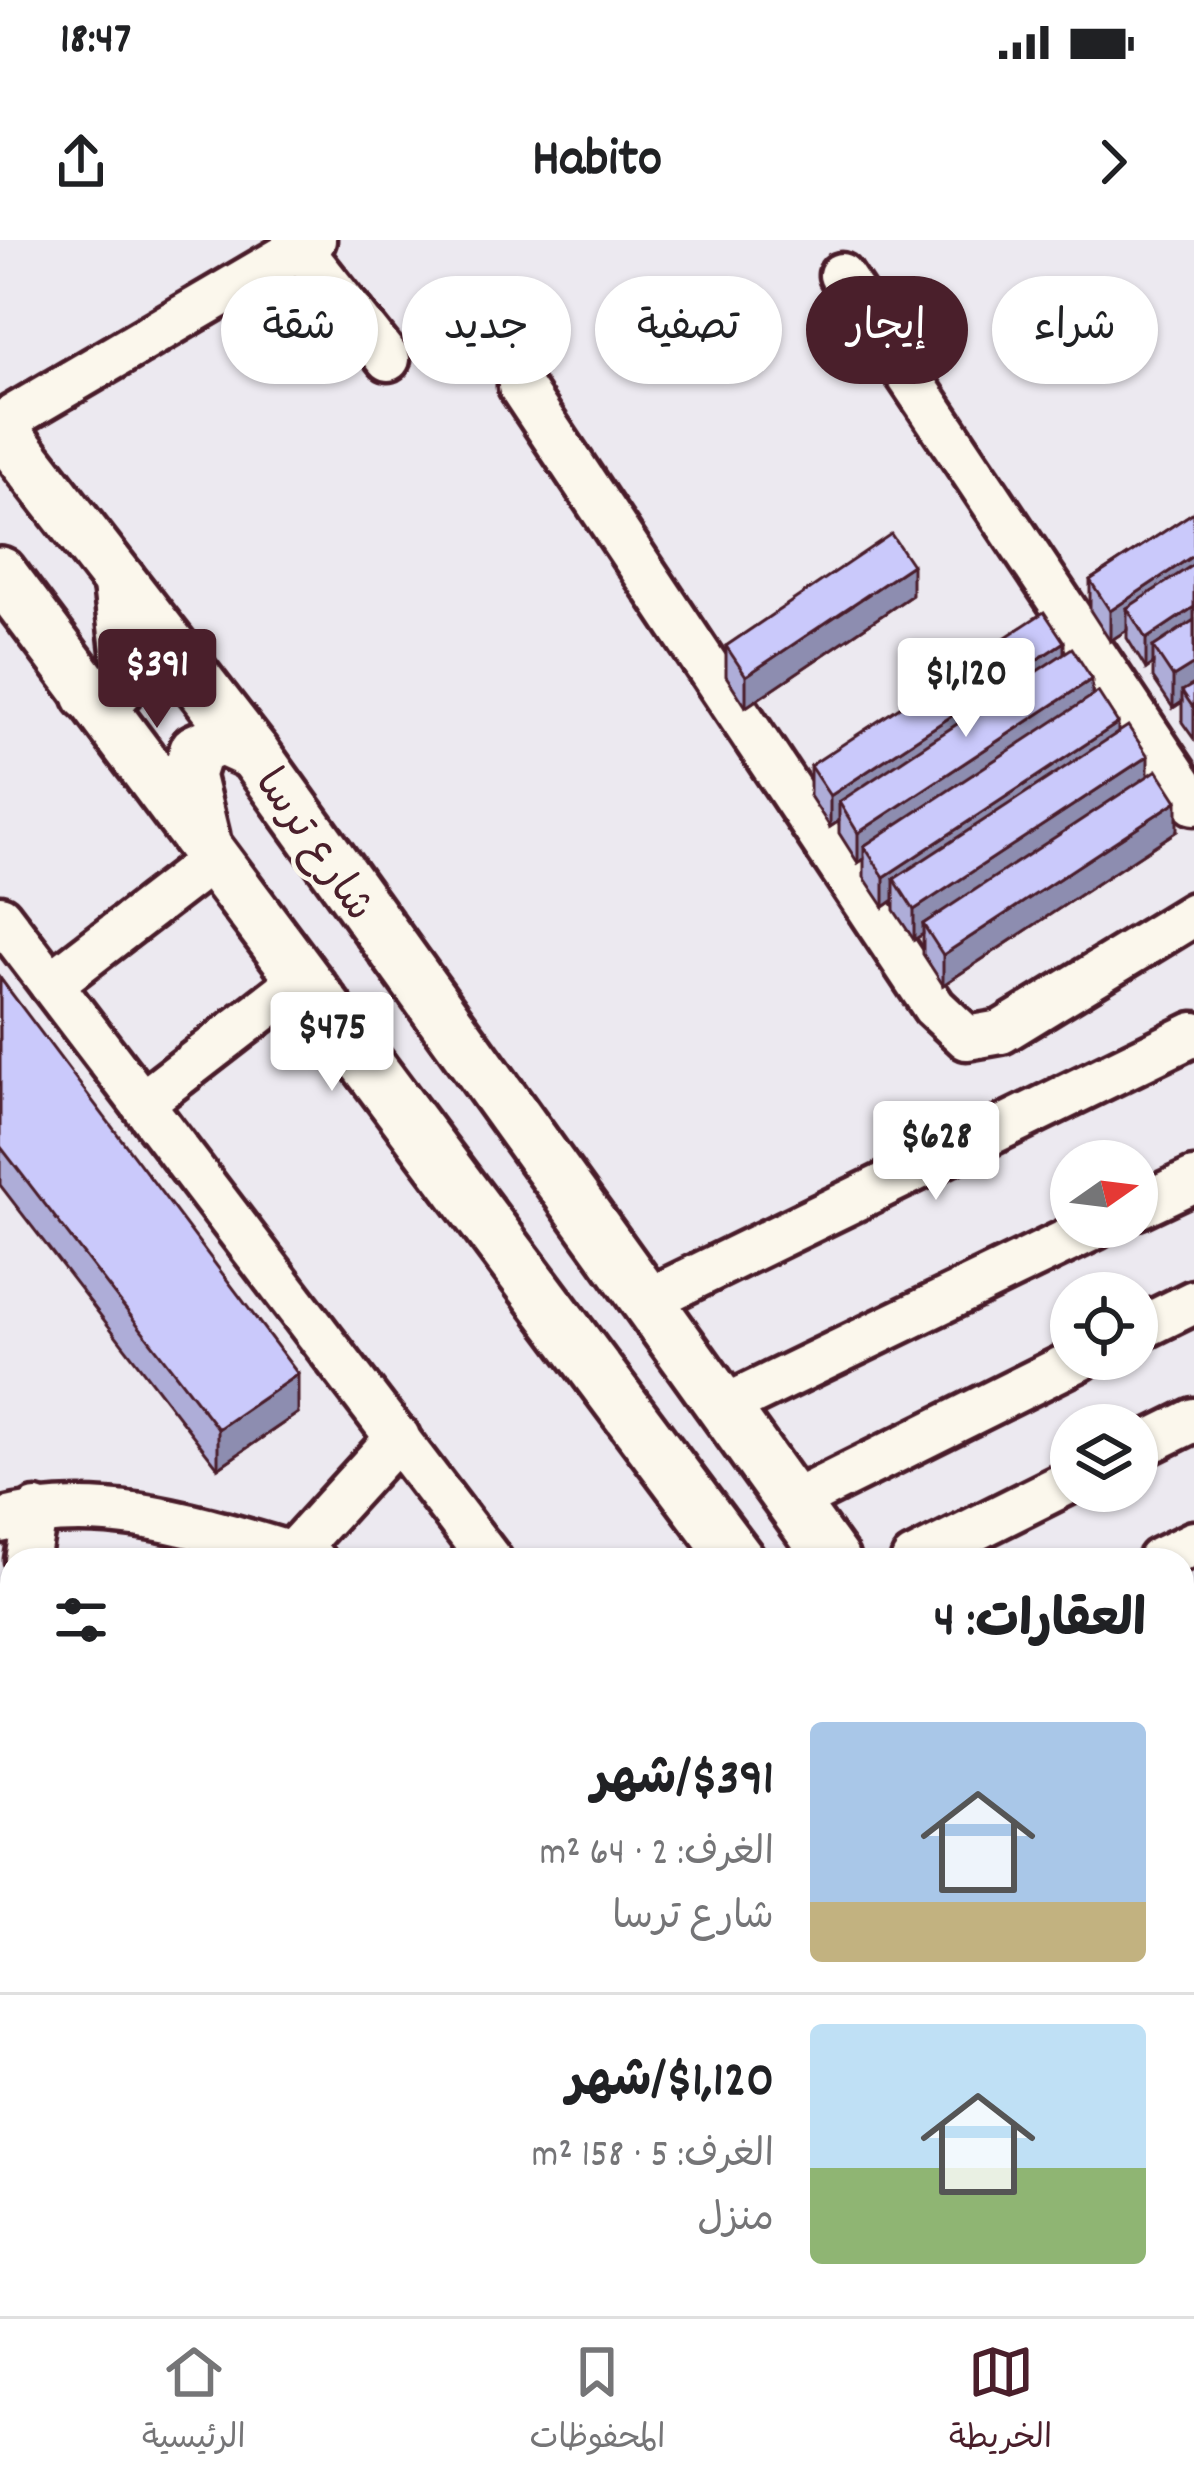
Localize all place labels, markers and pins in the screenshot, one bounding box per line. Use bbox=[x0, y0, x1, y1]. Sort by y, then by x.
pin: $391 bbox=[86, 629, 228, 731]
pin: $1,120 bbox=[868, 638, 1064, 740]
pin: $475 bbox=[261, 992, 403, 1094]
pin: $628 bbox=[865, 1101, 1007, 1203]

